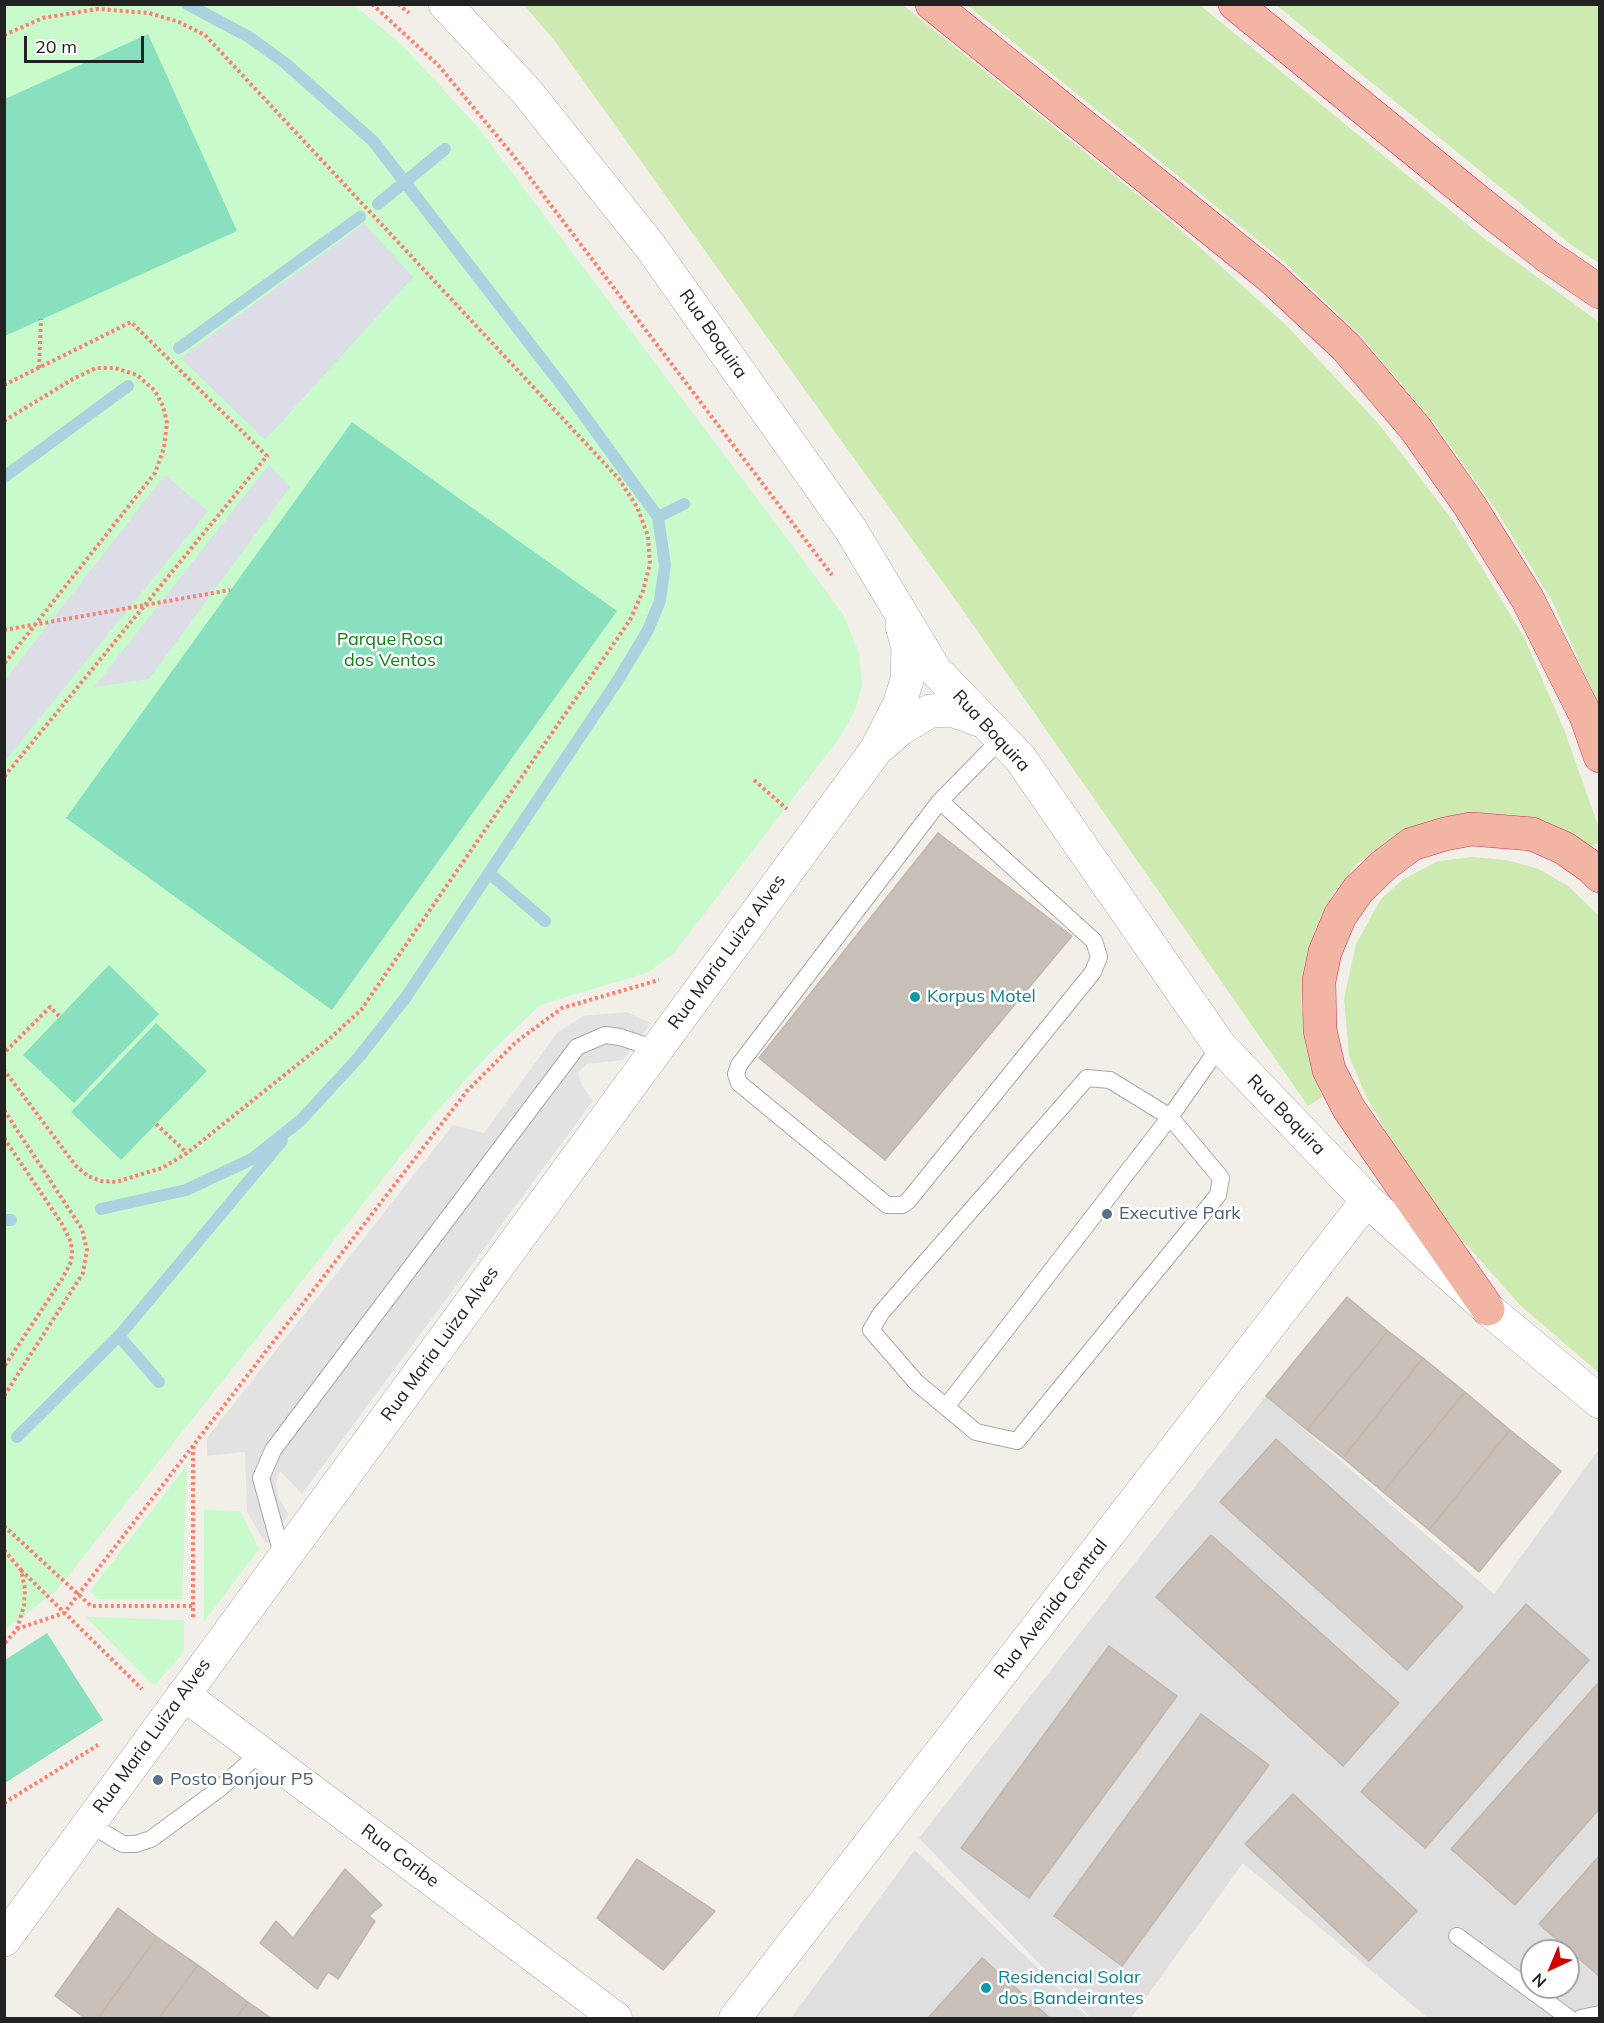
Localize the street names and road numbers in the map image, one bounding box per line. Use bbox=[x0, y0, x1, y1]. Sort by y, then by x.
street label: Rua Boquira bbox=[674, 285, 752, 383]
street label: Rua Boquira bbox=[948, 686, 1034, 776]
street label: Rua Maria Luiza Alves bbox=[664, 871, 790, 1033]
street label: Rua Boquira bbox=[1242, 1070, 1330, 1160]
street label: Rua Maria Luiza Alves bbox=[377, 1263, 503, 1425]
street label: Rua Avenida Central bbox=[990, 1535, 1112, 1683]
street label: Rua Maria Luiza Alves bbox=[89, 1655, 215, 1817]
street label: Rua Coribe bbox=[357, 1820, 443, 1892]

